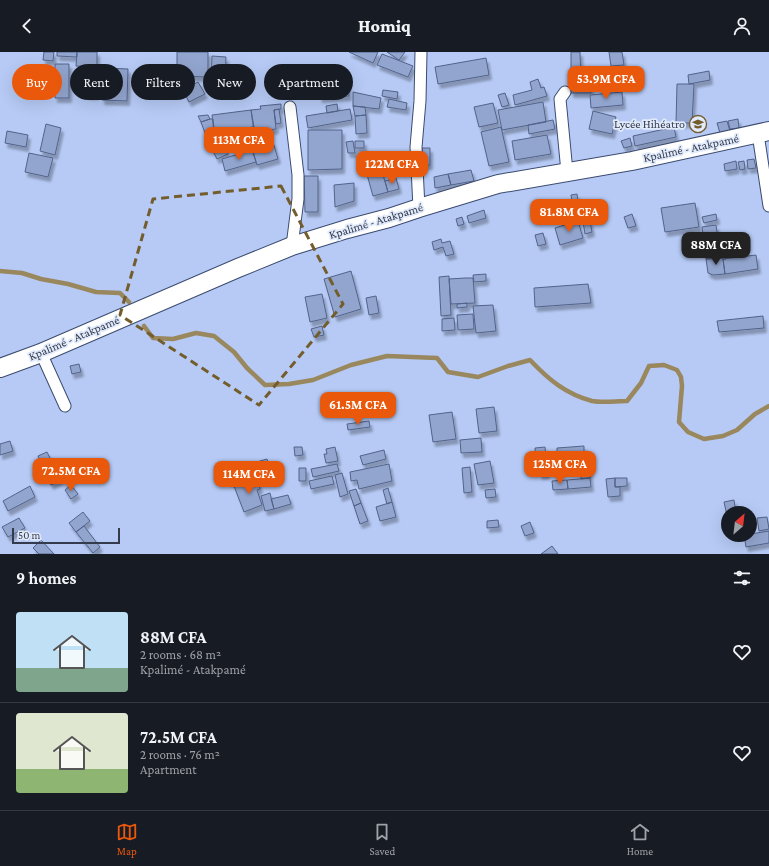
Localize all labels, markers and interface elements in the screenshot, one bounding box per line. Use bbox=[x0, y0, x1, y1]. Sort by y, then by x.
icon: back bbox=[16, 15, 38, 37]
icon: person bbox=[731, 15, 753, 37]
text: Homiq bbox=[358, 16, 411, 36]
chip: Buy bbox=[12, 64, 62, 100]
chip: Rent bbox=[70, 64, 123, 100]
chip: Filters bbox=[131, 64, 195, 100]
chip: New bbox=[203, 64, 256, 100]
chip: Apartment bbox=[264, 64, 353, 100]
pin: 53.9M CFA bbox=[560, 66, 652, 100]
text: 53.9M CFA bbox=[577, 71, 635, 86]
school or university icon: Lycée Hihéatro bbox=[688, 114, 708, 134]
place label: Lycée Hihéatro bbox=[614, 117, 685, 131]
pin: 113M CFA bbox=[198, 127, 280, 161]
street label: Kpalimé - Atakpamé bbox=[642, 131, 740, 165]
text: 113M CFA bbox=[213, 132, 265, 147]
pin: 122M CFA bbox=[351, 151, 433, 185]
text: 122M CFA bbox=[365, 156, 419, 171]
pin: 81.8M CFA bbox=[523, 199, 615, 233]
street label: Kpalimé - Atakpamé bbox=[327, 200, 425, 242]
text: 81.8M CFA bbox=[539, 204, 599, 219]
pin: 88M CFA bbox=[679, 232, 753, 266]
text: 88M CFA bbox=[690, 237, 742, 252]
street label: Kpalimé - Atakpamé bbox=[26, 313, 122, 363]
pin: 61.5M CFA bbox=[312, 392, 404, 426]
text: 61.5M CFA bbox=[329, 397, 387, 412]
pin: 125M CFA bbox=[519, 451, 601, 485]
text: 125M CFA bbox=[533, 456, 587, 471]
pin: 72.5M CFA bbox=[25, 458, 117, 492]
pin: 114M CFA bbox=[208, 461, 290, 495]
text: 72.5M CFA bbox=[42, 463, 100, 478]
text: 114M CFA bbox=[223, 466, 275, 481]
north arrow bbox=[721, 506, 757, 542]
map controls bbox=[721, 506, 757, 542]
scale bar bbox=[12, 526, 120, 545]
text: 50 m bbox=[18, 529, 40, 541]
icon: filters bbox=[731, 567, 753, 589]
text: 9 homes bbox=[16, 569, 76, 588]
icon: home bbox=[48, 628, 96, 676]
text: 88M CFA bbox=[140, 628, 207, 647]
icon: heart bbox=[731, 641, 753, 663]
text: 2 rooms · 68 m² bbox=[140, 647, 221, 662]
text: Kpalimé - Atakpamé bbox=[140, 662, 246, 677]
text: 72.5M CFA bbox=[140, 728, 217, 747]
icon: home bbox=[48, 729, 96, 777]
icon: heart bbox=[731, 742, 753, 764]
text: 2 rooms · 76 m² bbox=[140, 747, 220, 762]
text: Apartment bbox=[140, 762, 197, 777]
tab: Map bbox=[116, 821, 138, 857]
tab: Saved bbox=[369, 821, 395, 857]
tab: Home bbox=[627, 821, 653, 857]

